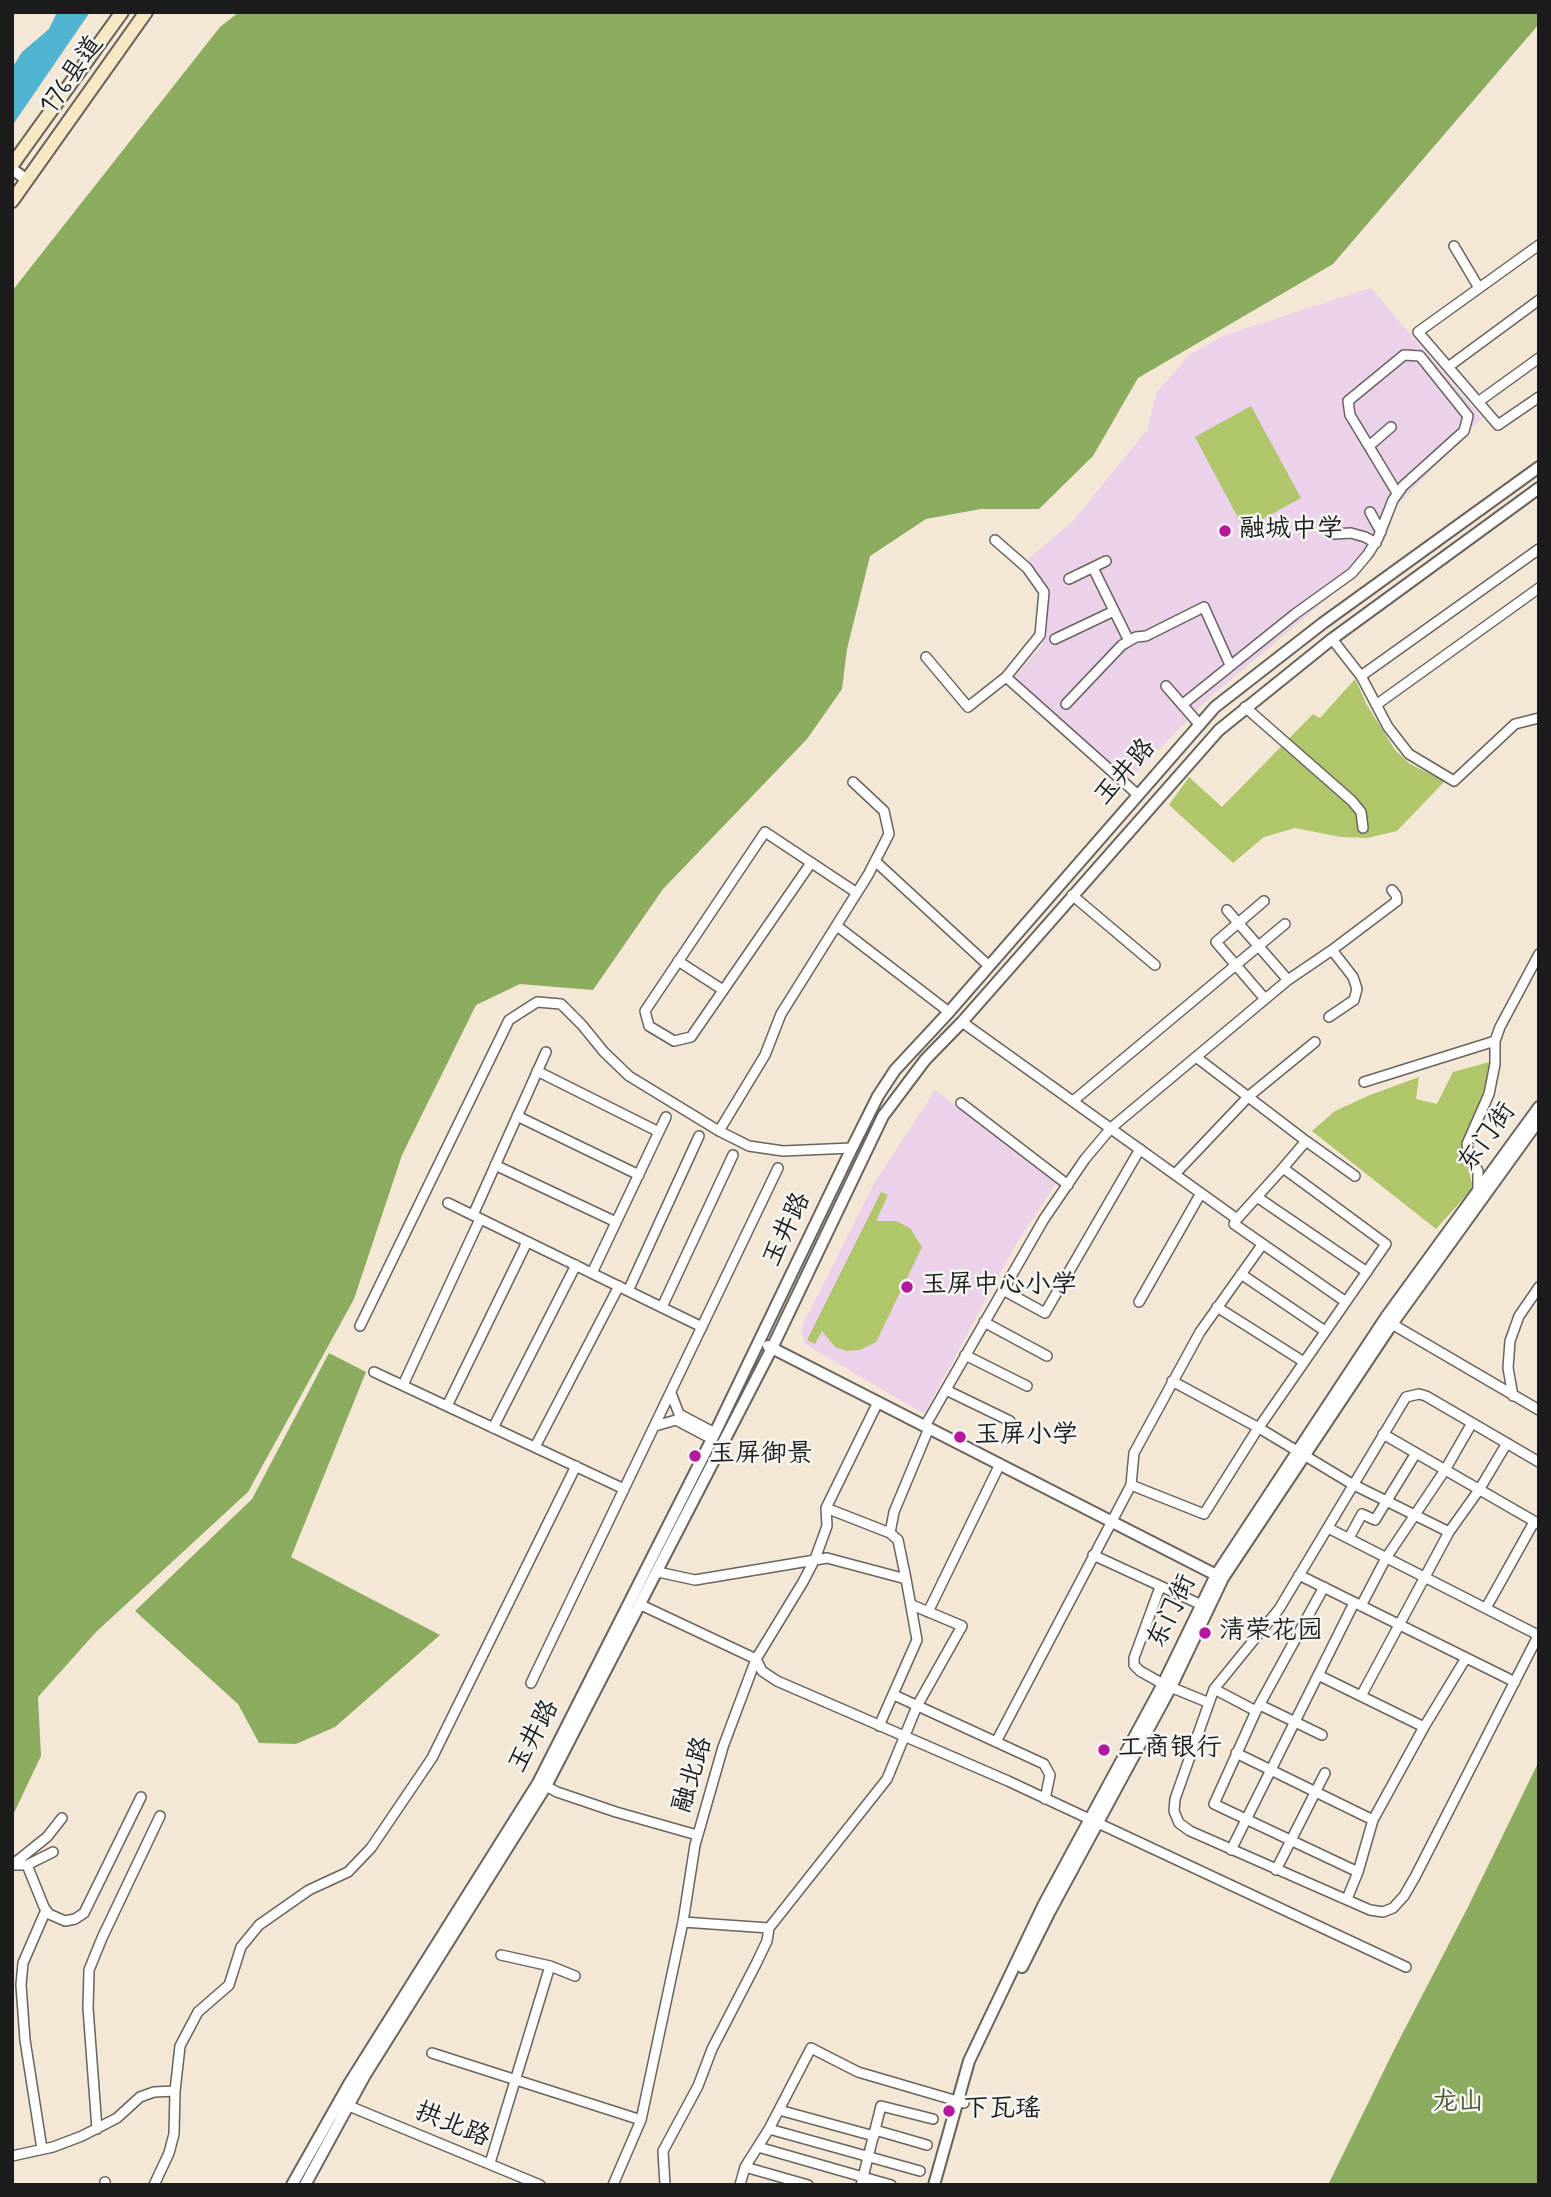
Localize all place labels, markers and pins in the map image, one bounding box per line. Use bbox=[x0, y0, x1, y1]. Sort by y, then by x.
place label: 融城中学 bbox=[1239, 515, 1343, 547]
marker: 融城中学 bbox=[1217, 523, 1233, 539]
place label: 玉屏中心小学 bbox=[921, 1271, 1077, 1303]
marker: 玉屏中心小学 bbox=[899, 1279, 915, 1295]
place label: 玉屏小学 bbox=[974, 1421, 1078, 1453]
marker: 玉屏小学 bbox=[952, 1429, 968, 1445]
place label: 玉屏御景 bbox=[709, 1440, 813, 1472]
marker: 玉屏御景 bbox=[687, 1448, 703, 1464]
place label: 清荣花园 bbox=[1219, 1617, 1323, 1649]
marker: 清荣花园 bbox=[1197, 1625, 1213, 1641]
place label: 工商银行 bbox=[1118, 1734, 1222, 1766]
marker: 工商银行 bbox=[1096, 1742, 1112, 1758]
place label: 下瓦瑶 bbox=[963, 2095, 1041, 2127]
marker: 下瓦瑶 bbox=[941, 2103, 957, 2119]

